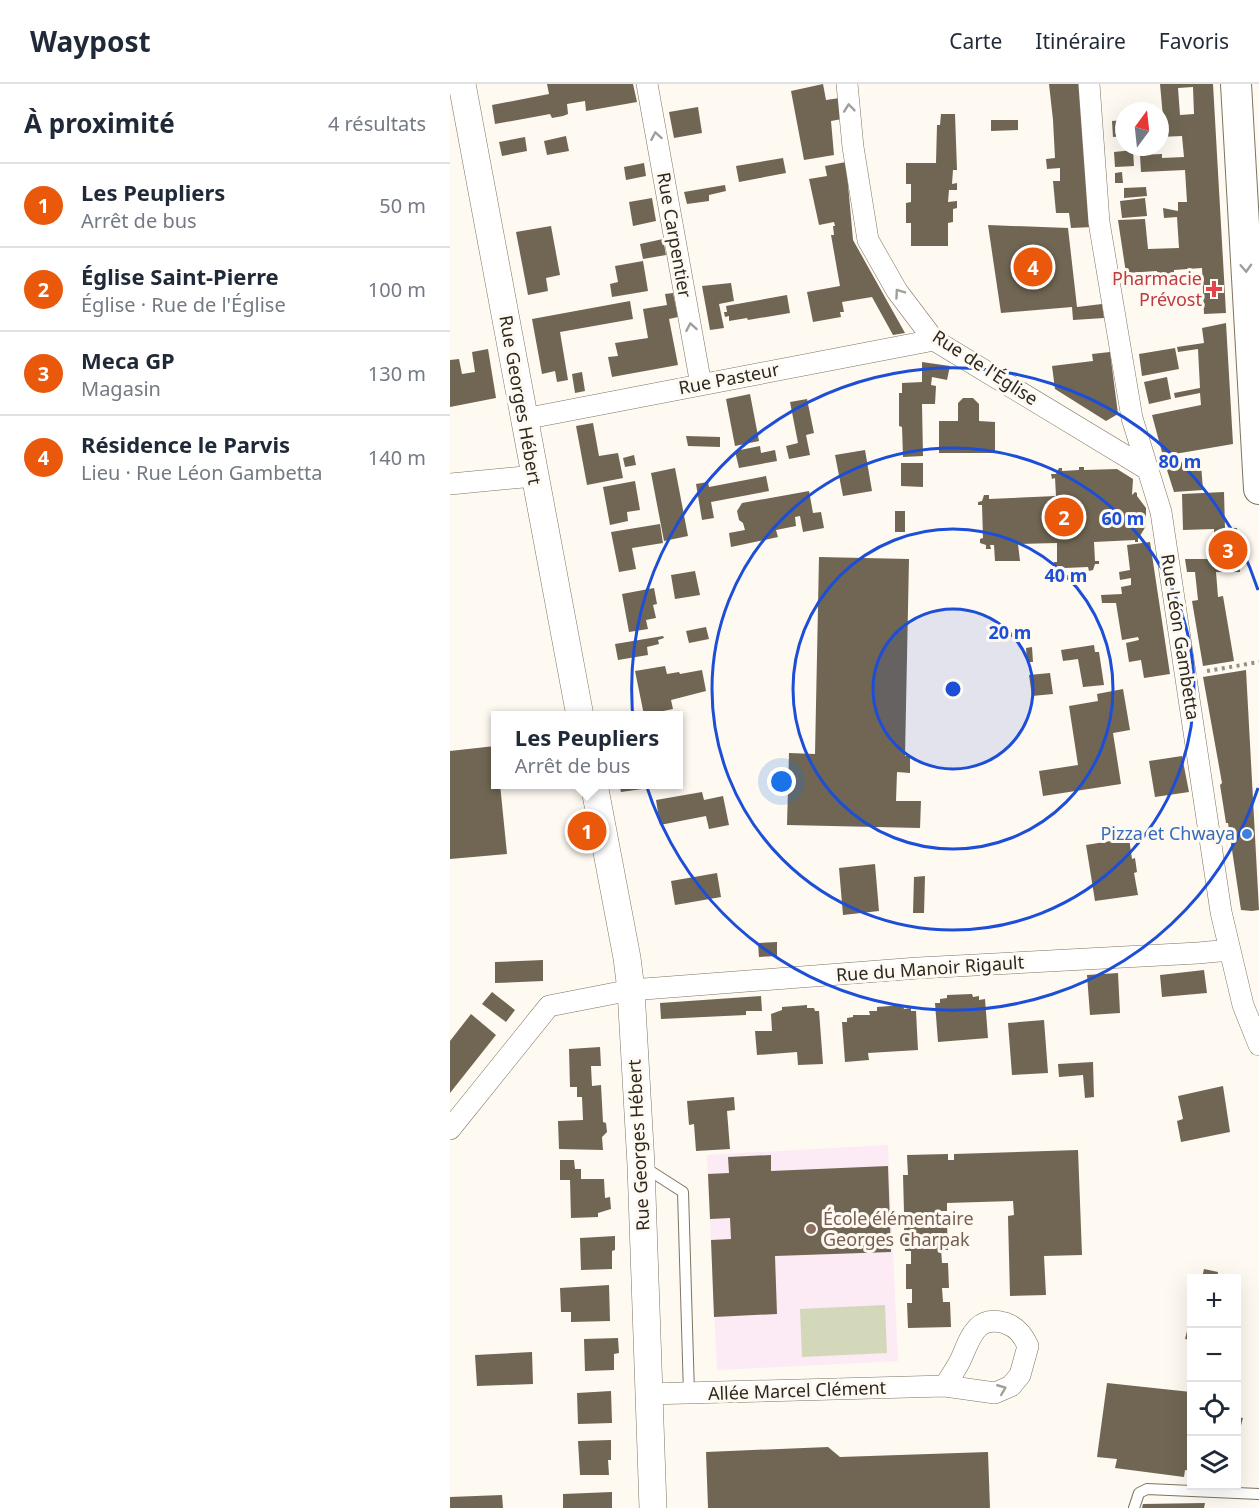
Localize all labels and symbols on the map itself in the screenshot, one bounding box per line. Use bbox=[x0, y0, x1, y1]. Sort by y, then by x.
north arrow bbox=[1115, 102, 1169, 156]
one-way arrow bbox=[843, 103, 856, 112]
one-way arrow bbox=[650, 131, 663, 141]
street label: Rue Carpentier bbox=[652, 170, 698, 300]
pin: 4 bbox=[1014, 244, 1052, 290]
one-way arrow bbox=[1240, 264, 1253, 273]
place label: Pharmacie Prévost bbox=[1112, 266, 1202, 311]
marker: Pharmacie Prévost bbox=[1207, 282, 1221, 296]
one-way arrow bbox=[895, 288, 906, 299]
street label: Rue Georges Hébert bbox=[494, 313, 548, 487]
one-way arrow bbox=[685, 323, 697, 332]
street label: Rue de l'Église bbox=[928, 324, 1043, 410]
street label: Rue Pasteur bbox=[676, 356, 782, 400]
text: 80 m bbox=[1159, 449, 1201, 473]
pin: 2 bbox=[1044, 494, 1084, 540]
text: 60 m bbox=[1102, 506, 1144, 530]
pin: 3 bbox=[1208, 528, 1248, 572]
street label: Rue Léon Gambetta bbox=[1156, 552, 1206, 722]
text: 40 m bbox=[1045, 563, 1087, 587]
text: 20 m bbox=[989, 620, 1031, 644]
centre of rings bbox=[943, 679, 963, 699]
your location bbox=[767, 767, 796, 796]
pin: 1 bbox=[568, 808, 606, 854]
place label: Pizza et Chwaya bbox=[1100, 821, 1235, 845]
marker: Pizza et Chwaya bbox=[1240, 827, 1254, 841]
street label: Rue du Manoir Rigault bbox=[835, 949, 1025, 987]
street label: Rue Georges Hébert bbox=[621, 1058, 654, 1231]
place label: École élémentaire Georges Charpak bbox=[823, 1206, 974, 1251]
marker: École élémentaire Georges Charpak bbox=[804, 1222, 818, 1236]
street label: Allée Marcel Clément bbox=[708, 1375, 887, 1405]
one-way arrow bbox=[996, 1384, 1007, 1396]

